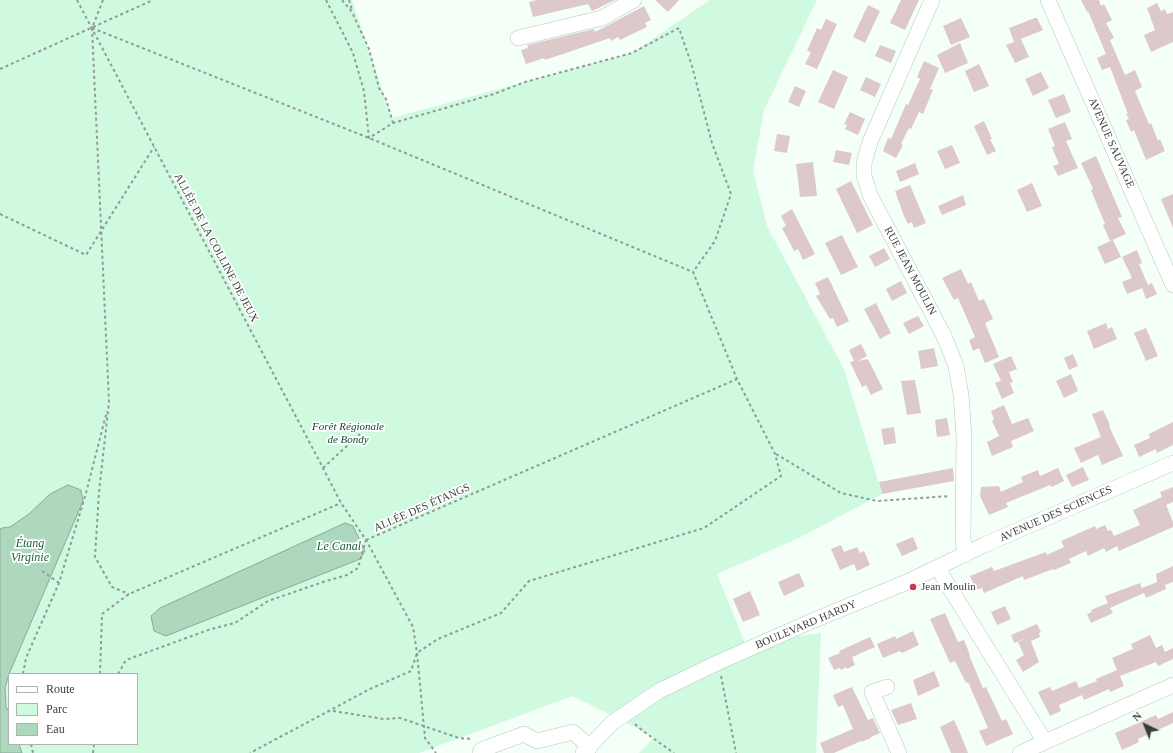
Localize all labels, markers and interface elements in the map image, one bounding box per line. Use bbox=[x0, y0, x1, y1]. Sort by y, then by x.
street label: AVENUE SAUVAGE bbox=[1085, 96, 1137, 190]
street label: ALLÉE DE LA COLLINE DE JEUX bbox=[171, 171, 261, 325]
street label: RUE JEAN MOULIN bbox=[881, 224, 939, 318]
park label: Forêt Régionale de Bondy bbox=[312, 420, 384, 446]
street label: ALLÉE DES ÉTANGS bbox=[372, 481, 472, 535]
street label: AVENUE DES SCIENCES bbox=[998, 483, 1114, 545]
water label: Étang Virginie bbox=[11, 537, 49, 565]
water label: Le Canal bbox=[317, 540, 361, 554]
place label: Jean Moulin bbox=[921, 580, 976, 594]
marker: Jean Moulin bbox=[908, 582, 918, 592]
street label: BOULEVARD HARDY bbox=[754, 598, 858, 652]
legend bbox=[8, 673, 138, 745]
text: Route bbox=[46, 682, 75, 696]
text: Parc bbox=[46, 702, 67, 716]
north arrow bbox=[1125, 705, 1165, 745]
text: N bbox=[1130, 709, 1144, 723]
text: Eau bbox=[46, 722, 65, 736]

